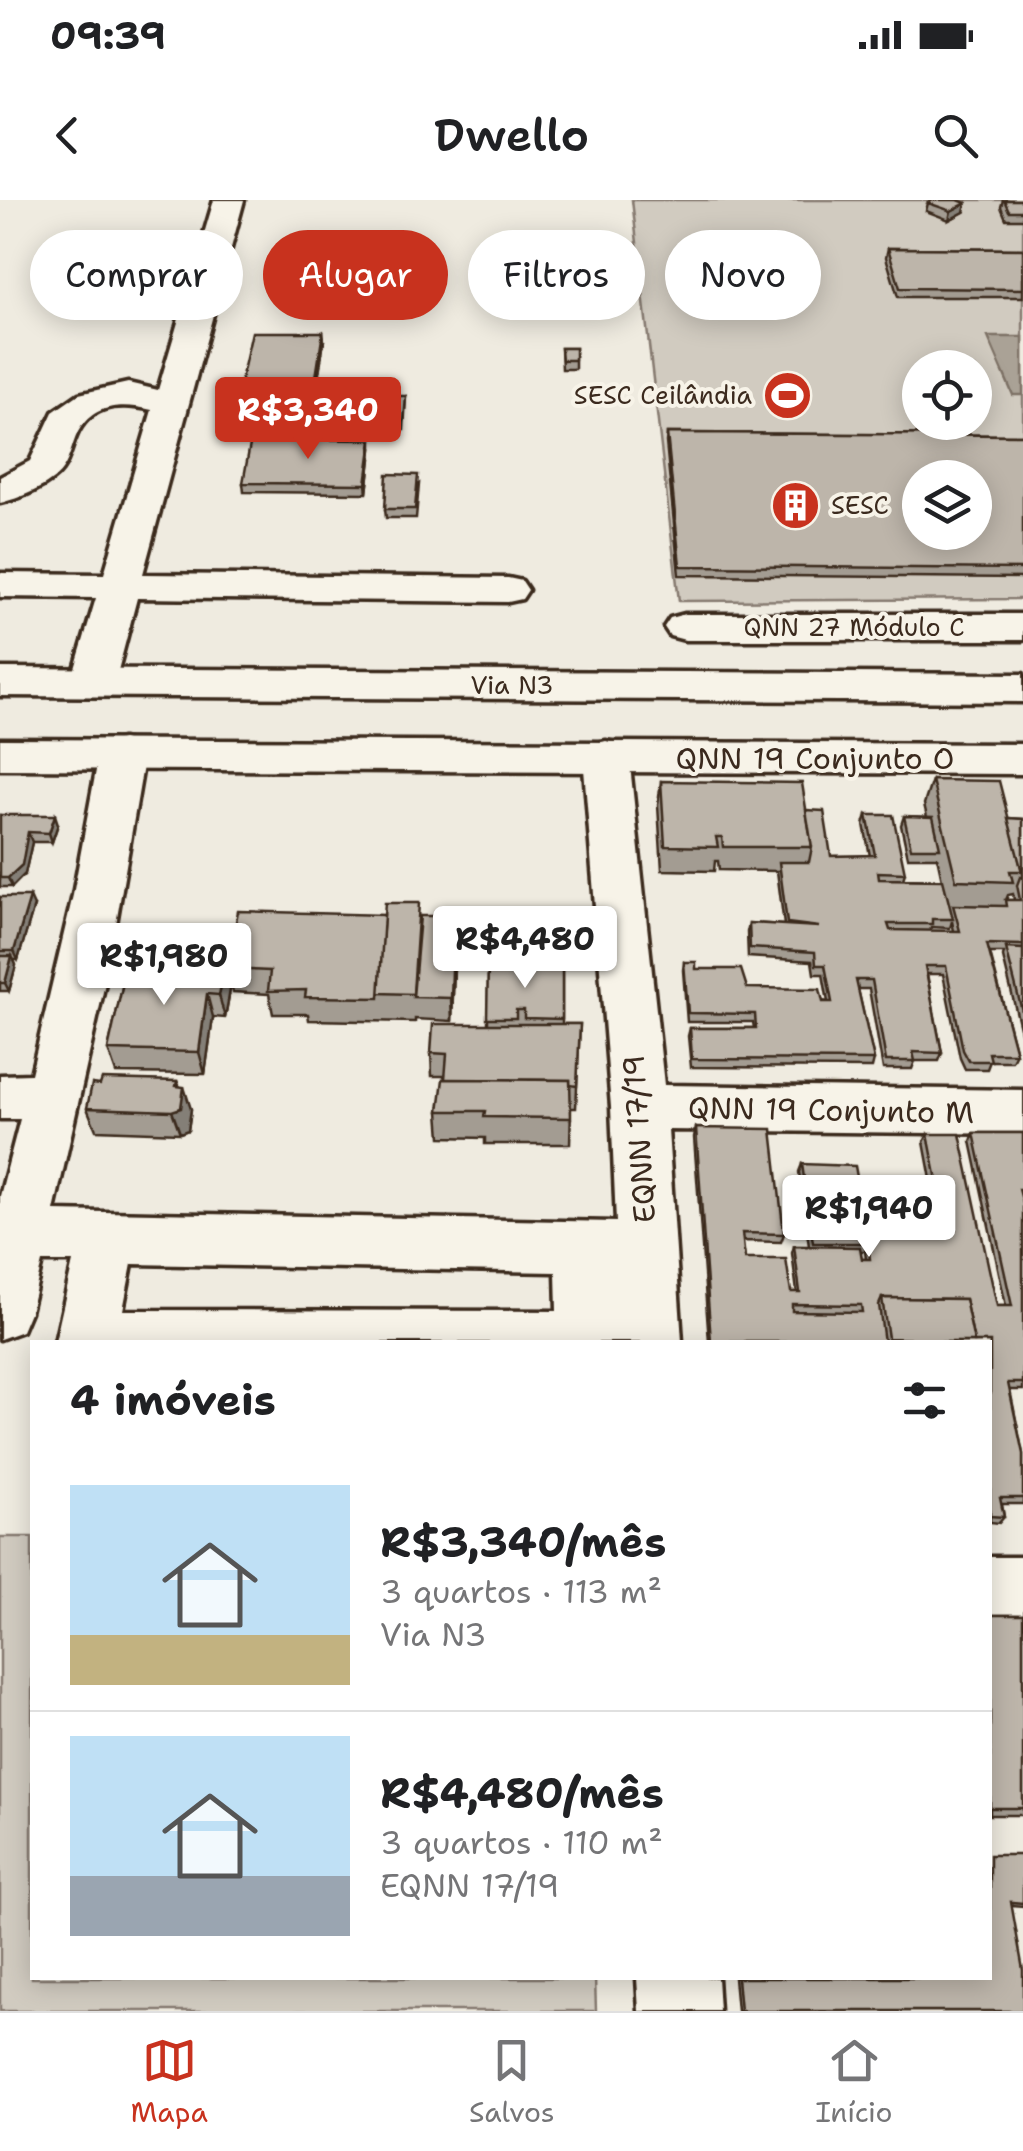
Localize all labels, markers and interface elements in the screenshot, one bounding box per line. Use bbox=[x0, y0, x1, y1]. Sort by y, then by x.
text: 09:39 bbox=[50, 10, 166, 61]
text: Dwello bbox=[434, 105, 589, 165]
icon: back bbox=[40, 108, 95, 163]
icon: search bbox=[928, 108, 983, 163]
chip: Comprar bbox=[30, 230, 243, 320]
chip: Alugar bbox=[263, 230, 448, 320]
chip: Filtros bbox=[468, 230, 645, 320]
chip: Novo bbox=[665, 230, 821, 320]
map controls bbox=[902, 350, 992, 550]
button: locate bbox=[902, 350, 992, 440]
sports icon: SESC Ceilândia bbox=[761, 369, 813, 421]
pin: R$3,340 bbox=[216, 377, 400, 462]
place label: SESC Ceilândia bbox=[574, 378, 752, 412]
text: R$3,340 bbox=[237, 388, 379, 431]
button: layers bbox=[902, 460, 992, 550]
building icon: SESC bbox=[770, 479, 822, 531]
place label: SESC bbox=[831, 488, 889, 522]
street label: QNN 27 Módulo C bbox=[743, 610, 965, 644]
street label: Via N3 bbox=[470, 668, 554, 702]
street label: QNN 19 Conjunto O bbox=[676, 738, 954, 779]
pin: R$4,480 bbox=[433, 906, 617, 991]
text: R$4,480 bbox=[455, 917, 595, 960]
pin: R$1,980 bbox=[72, 923, 256, 1008]
text: R$1,980 bbox=[99, 934, 229, 977]
street label: EQNN 17/19 bbox=[613, 1054, 665, 1224]
street label: QNN 19 Conjunto M bbox=[688, 1087, 974, 1133]
pin: R$1,940 bbox=[777, 1175, 961, 1260]
text: R$1,940 bbox=[804, 1186, 934, 1229]
text: 4 imóveis bbox=[70, 1372, 276, 1428]
icon: filters bbox=[897, 1373, 952, 1428]
text: R$3,340/mês bbox=[380, 1514, 666, 1570]
icon: home bbox=[150, 1525, 270, 1645]
text: 3 quartos · 113 m² bbox=[380, 1570, 662, 1613]
text: Via N3 bbox=[380, 1613, 487, 1656]
text: R$4,480/mês bbox=[380, 1765, 664, 1821]
icon: home bbox=[150, 1776, 270, 1896]
text: 3 quartos · 110 m² bbox=[380, 1821, 663, 1864]
text: EQNN 17/19 bbox=[380, 1864, 559, 1907]
tab: Mapa bbox=[131, 2033, 208, 2131]
tab: Salvos bbox=[469, 2033, 555, 2131]
tab: Início bbox=[816, 2033, 892, 2131]

